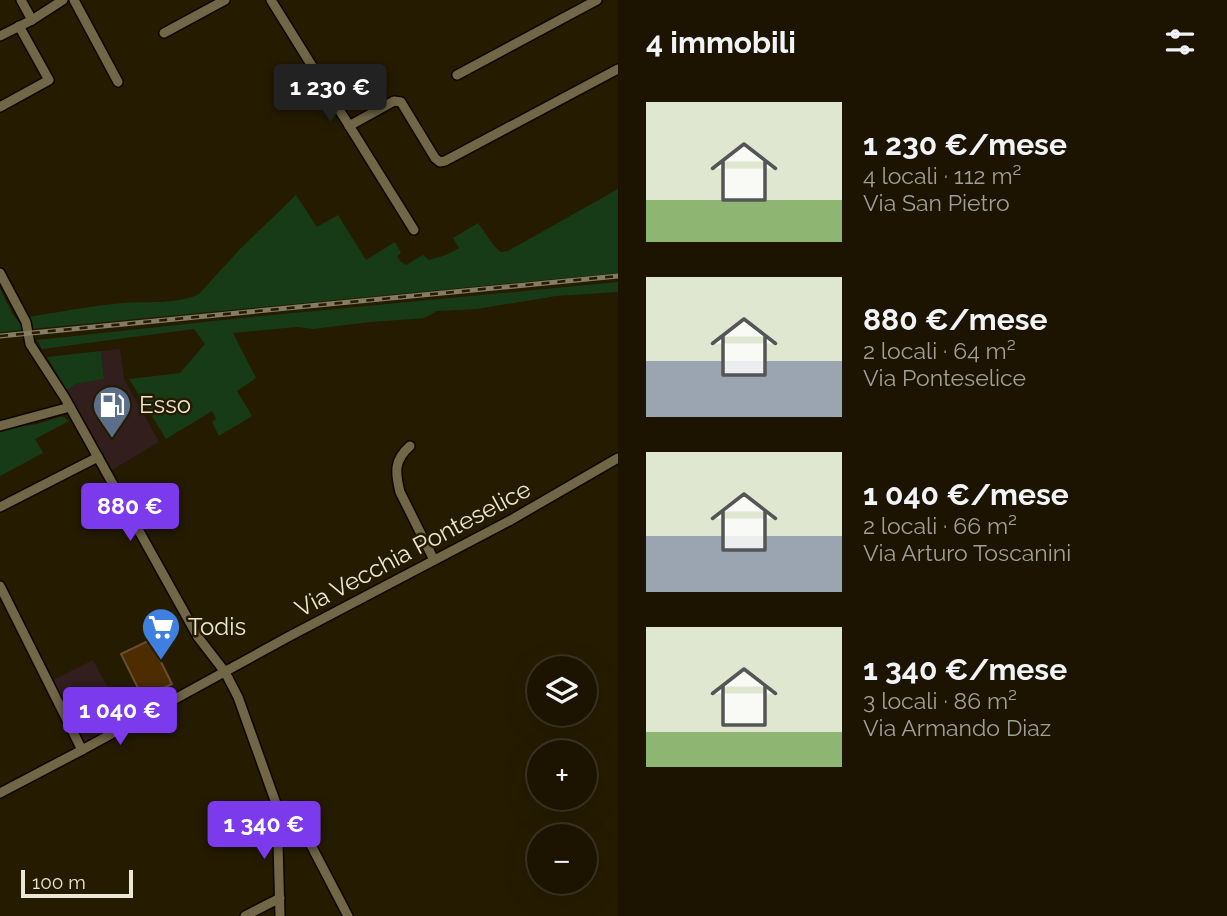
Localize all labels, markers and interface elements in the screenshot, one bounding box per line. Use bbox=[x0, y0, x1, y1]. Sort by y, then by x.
icon: filters bbox=[1161, 23, 1199, 61]
text: 4 immobili bbox=[646, 25, 796, 60]
pin: 1 230 € bbox=[265, 64, 395, 124]
text: 1 230 € bbox=[290, 73, 370, 100]
text: 1 230 €/mese bbox=[863, 127, 1067, 162]
icon: home bbox=[702, 130, 786, 214]
text: 4 locali · 112 m² bbox=[863, 162, 1021, 189]
text: Via San Pietro bbox=[863, 189, 1010, 216]
text: 880 €/mese bbox=[863, 302, 1047, 337]
icon: home bbox=[702, 305, 786, 389]
text: 2 locali · 64 m² bbox=[863, 337, 1016, 364]
text: Via Ponteselice bbox=[863, 364, 1026, 391]
fuel station icon: Esso bbox=[91, 384, 133, 439]
place label: Esso bbox=[139, 390, 191, 419]
street label: Via Vecchia Ponteselice bbox=[290, 474, 536, 623]
text: 1 040 €/mese bbox=[863, 477, 1069, 512]
icon: home bbox=[702, 480, 786, 564]
pin: 880 € bbox=[81, 484, 179, 543]
text: 880 € bbox=[97, 492, 163, 519]
text: 2 locali · 66 m² bbox=[863, 512, 1017, 539]
text: Via Arturo Toscanini bbox=[863, 539, 1071, 566]
supermarket icon: Todis bbox=[140, 606, 182, 661]
place label: Todis bbox=[188, 612, 246, 641]
text: 1 340 €/mese bbox=[863, 652, 1067, 687]
icon: home bbox=[702, 655, 786, 739]
map controls bbox=[527, 656, 597, 894]
button: layers bbox=[527, 656, 597, 726]
text: 3 locali · 86 m² bbox=[863, 687, 1017, 714]
pin: 1 040 € bbox=[55, 688, 185, 747]
text: 1 040 € bbox=[79, 696, 161, 723]
text: Via Armando Diaz bbox=[863, 714, 1051, 741]
button: + bbox=[527, 740, 597, 810]
pin: 1 340 € bbox=[199, 802, 329, 861]
text: 1 340 € bbox=[224, 810, 304, 837]
button: − bbox=[527, 824, 597, 894]
scale bar bbox=[21, 867, 133, 899]
text: 100 m bbox=[32, 871, 86, 893]

